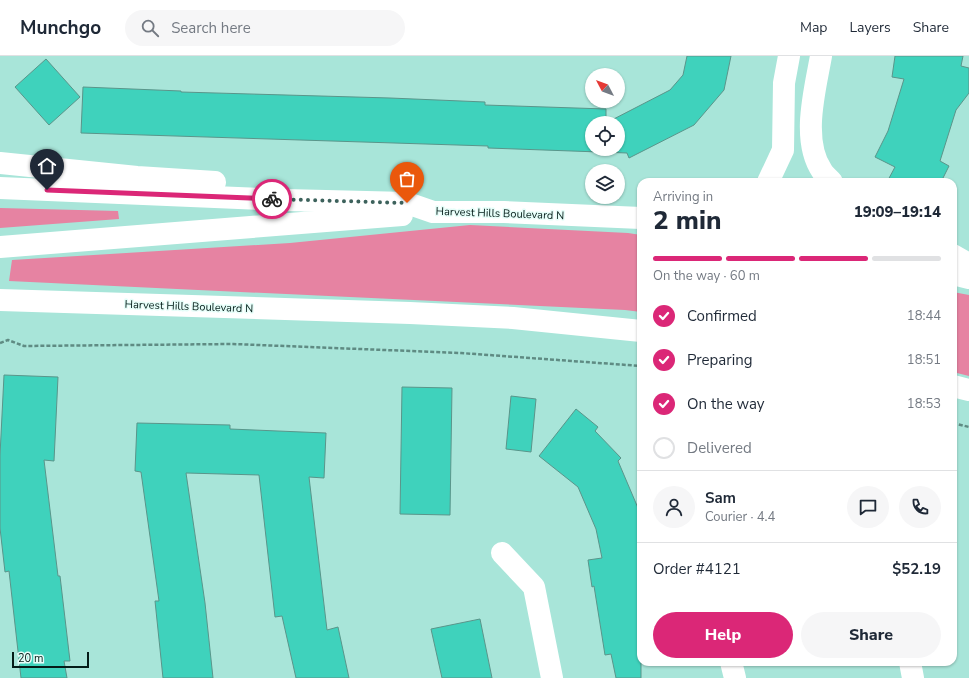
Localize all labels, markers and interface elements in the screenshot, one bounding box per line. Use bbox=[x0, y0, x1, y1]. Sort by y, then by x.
search box bbox=[125, 10, 405, 46]
text: Munchgo bbox=[20, 15, 101, 41]
icon: search bbox=[139, 17, 161, 39]
text: Search here bbox=[171, 18, 251, 38]
text: Map bbox=[800, 18, 827, 37]
text: Layers bbox=[849, 18, 891, 37]
text: Share bbox=[913, 18, 949, 37]
north arrow bbox=[585, 68, 625, 108]
map controls bbox=[585, 68, 625, 204]
button: locate bbox=[585, 116, 625, 156]
pin bbox=[30, 149, 64, 190]
icon: home bbox=[36, 155, 58, 177]
pin bbox=[390, 162, 424, 203]
button: layers bbox=[585, 164, 625, 204]
icon: bag bbox=[396, 168, 418, 190]
courier bbox=[252, 179, 292, 219]
icon: bike bbox=[261, 188, 283, 210]
text: Arriving in bbox=[653, 188, 713, 206]
text: 19:09–19:14 bbox=[854, 202, 941, 222]
text: 2 min bbox=[653, 203, 721, 238]
street label: Harvest Hills Boulevard N bbox=[435, 204, 565, 223]
text: On the way · 60 m bbox=[653, 267, 760, 285]
street label: Harvest Hills Boulevard N bbox=[124, 297, 254, 316]
icon: check bbox=[653, 305, 675, 327]
text: Confirmed bbox=[687, 306, 757, 326]
text: 18:44 bbox=[907, 307, 941, 325]
icon: check bbox=[653, 349, 675, 371]
text: Preparing bbox=[687, 350, 752, 370]
text: 18:51 bbox=[907, 351, 941, 369]
icon: check bbox=[653, 393, 675, 415]
text: On the way bbox=[687, 394, 765, 414]
text: 18:53 bbox=[907, 395, 941, 413]
text: Delivered bbox=[687, 438, 752, 458]
button: person bbox=[653, 486, 695, 528]
button: chat bbox=[847, 486, 889, 528]
button: phone bbox=[899, 486, 941, 528]
text: Sam bbox=[705, 488, 736, 508]
text: Courier · 4.4 bbox=[705, 508, 775, 526]
text: Order #4121 bbox=[653, 559, 741, 579]
text: $52.19 bbox=[892, 559, 941, 579]
button: Help bbox=[653, 612, 793, 658]
button: Share bbox=[801, 612, 941, 658]
scale bar bbox=[12, 650, 89, 669]
text: 20 m bbox=[18, 651, 43, 666]

